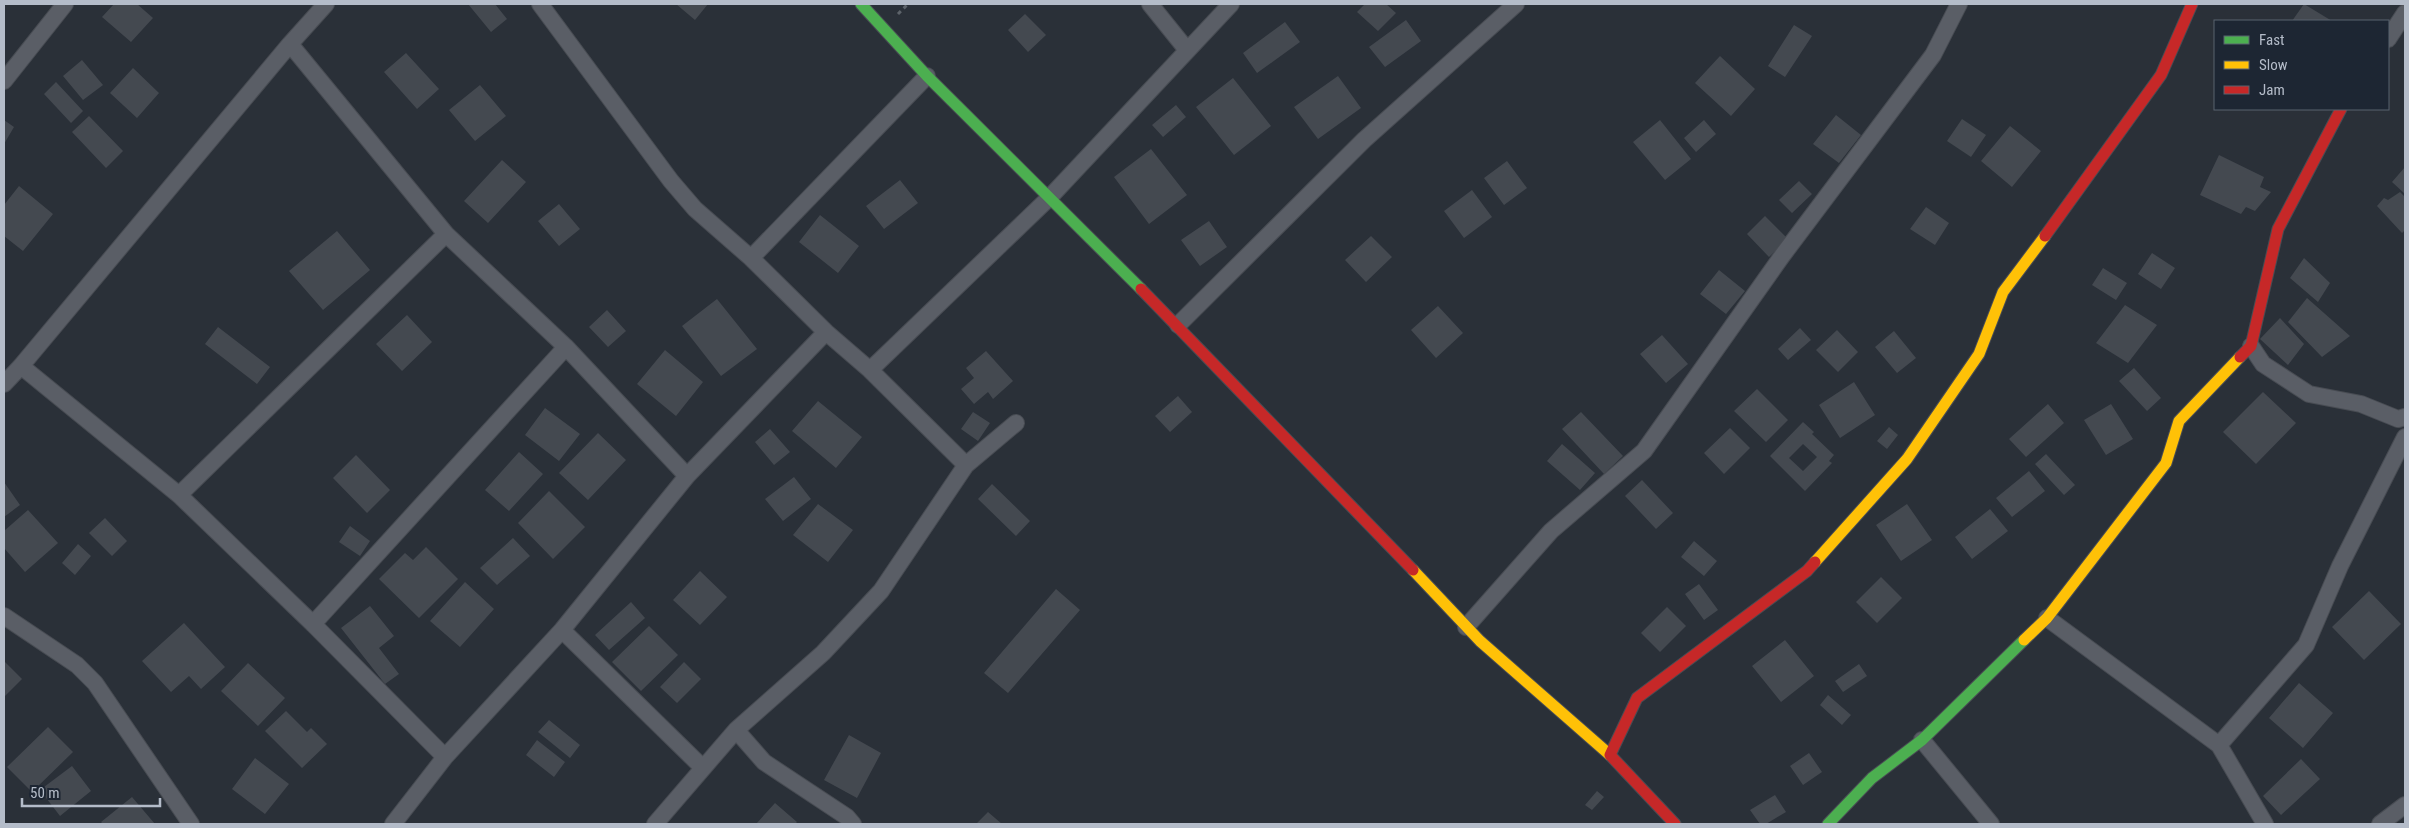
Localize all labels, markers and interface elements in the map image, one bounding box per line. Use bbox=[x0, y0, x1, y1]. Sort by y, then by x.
legend bbox=[2214, 20, 2389, 110]
text: Fast bbox=[2259, 31, 2284, 49]
text: Slow bbox=[2259, 56, 2288, 74]
text: Jam bbox=[2259, 81, 2285, 99]
scale bar bbox=[22, 776, 160, 808]
text: 50 m bbox=[30, 784, 60, 802]

